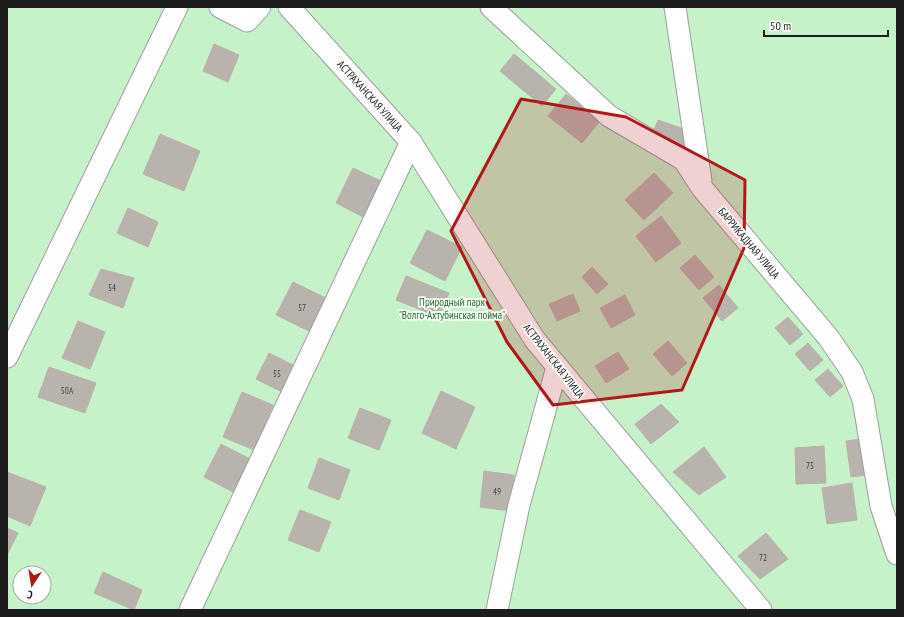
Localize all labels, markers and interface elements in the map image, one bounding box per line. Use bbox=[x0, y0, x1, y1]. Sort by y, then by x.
scale bar bbox=[764, 12, 888, 38]
text: 50 m bbox=[770, 18, 791, 33]
street label: АСТРАХАНСКАЯ УЛИЦА bbox=[334, 58, 406, 135]
street label: БАРРИКАДНАЯ УЛИЦА bbox=[715, 205, 783, 282]
house number: 54 bbox=[108, 282, 116, 293]
park label: Природный парк "Волго-Ахтубинская пойма" bbox=[399, 295, 505, 322]
house number: 57 bbox=[298, 302, 306, 313]
street label: АСТРАХАНСКАЯ УЛИЦА bbox=[520, 321, 588, 402]
house number: 55 bbox=[273, 368, 281, 379]
house number: 50А bbox=[61, 385, 74, 396]
house number: 75 bbox=[806, 460, 814, 471]
house number: 49 bbox=[493, 486, 501, 497]
house number: 72 bbox=[759, 552, 767, 563]
north arrow bbox=[12, 565, 52, 605]
text: С bbox=[26, 587, 34, 602]

